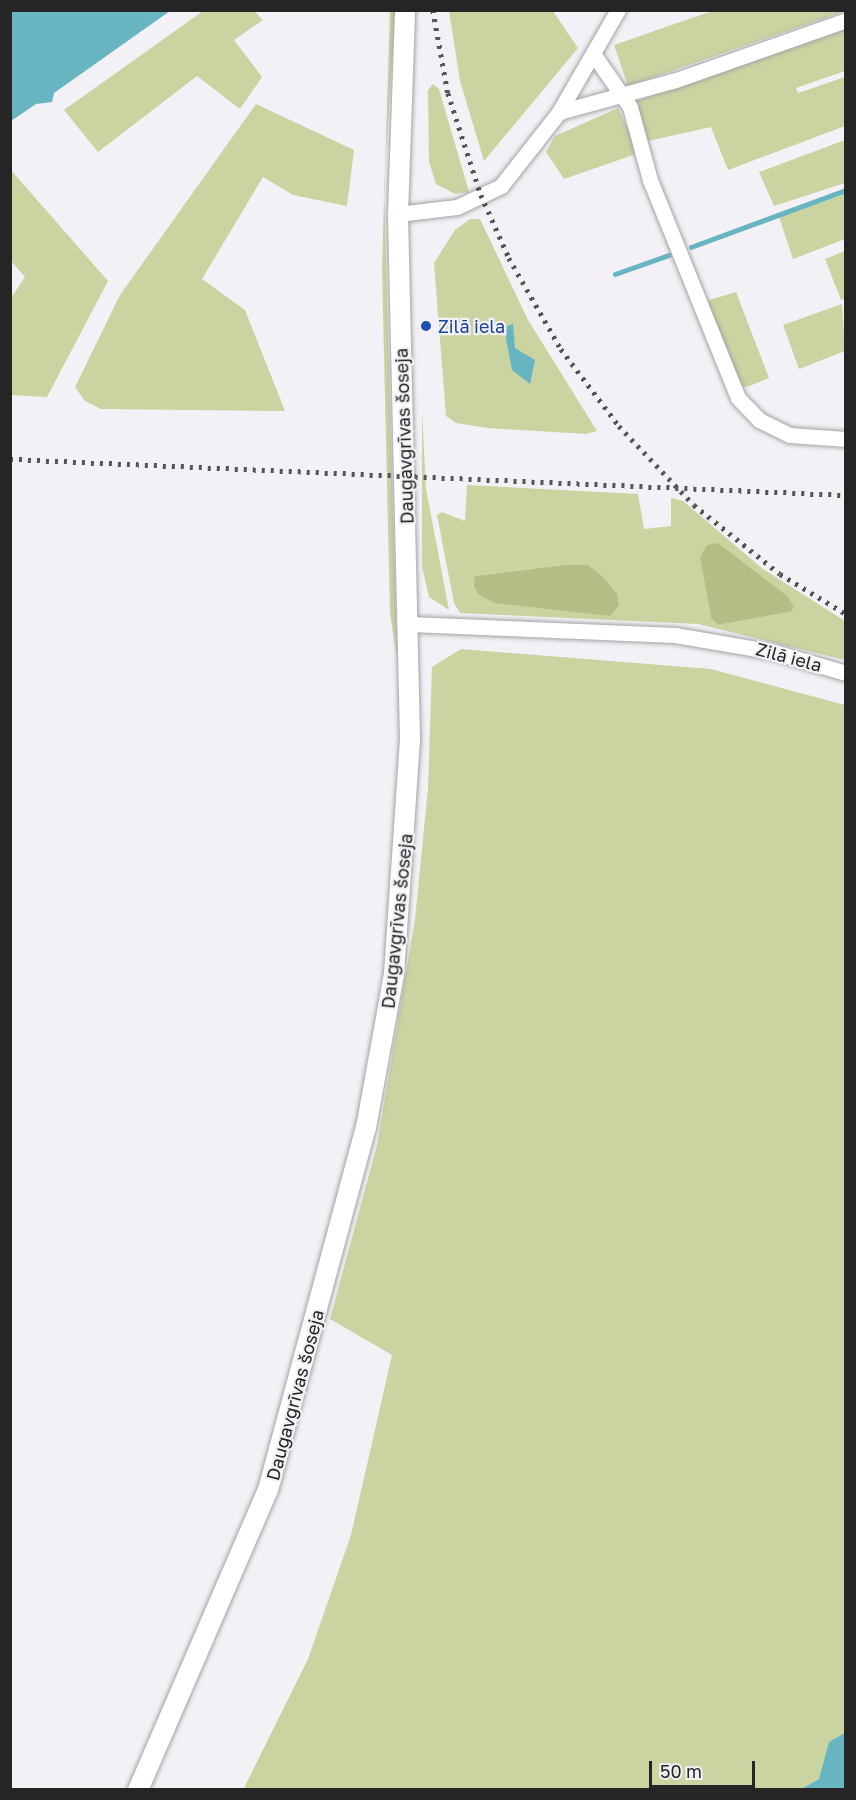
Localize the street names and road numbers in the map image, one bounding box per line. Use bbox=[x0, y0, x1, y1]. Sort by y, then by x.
street label: Daugavgrīvas šoseja bbox=[390, 348, 418, 524]
street label: Zilā iela bbox=[754, 638, 824, 676]
street label: Daugavgrīvas šoseja bbox=[377, 832, 417, 1010]
street label: Daugavgrīvas šoseja bbox=[262, 1307, 328, 1483]

